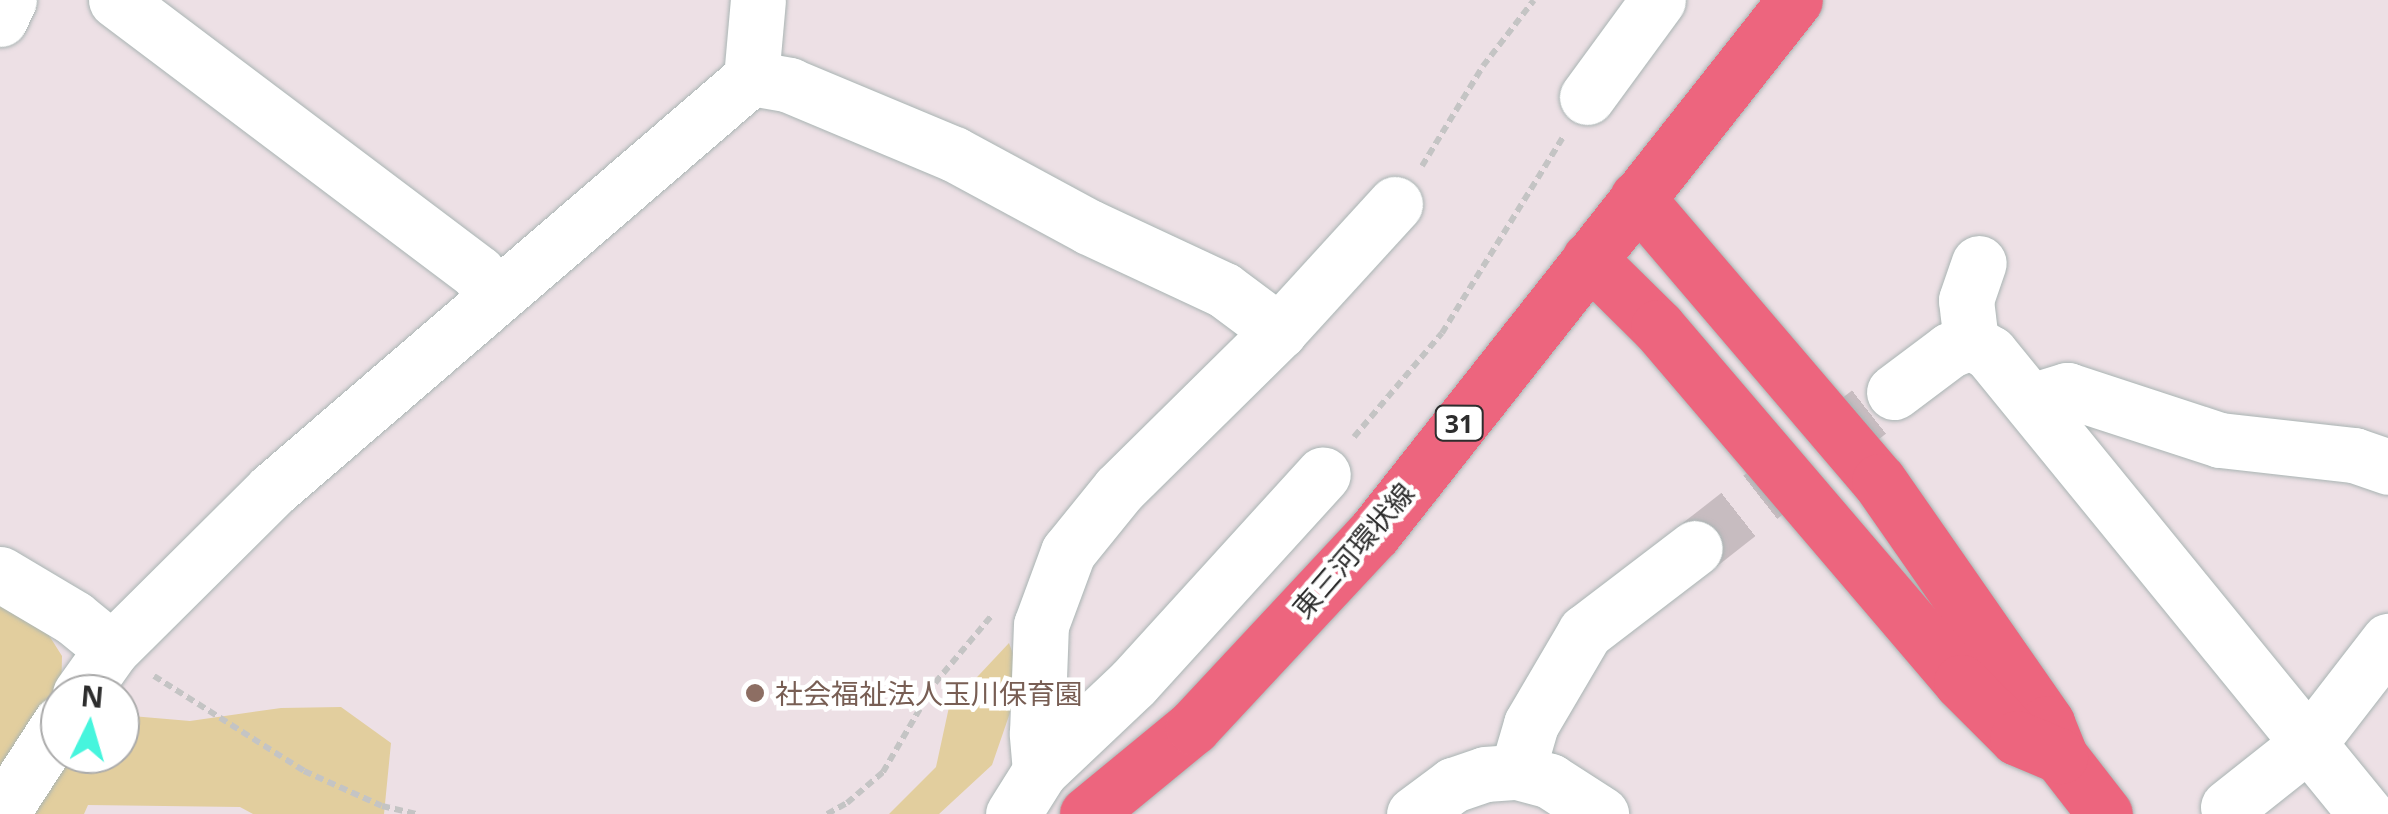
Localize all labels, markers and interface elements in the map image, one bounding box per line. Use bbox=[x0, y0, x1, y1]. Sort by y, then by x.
road number: 31 bbox=[1434, 403, 1484, 443]
street label: 東三河環状線 bbox=[1285, 476, 1421, 624]
north arrow bbox=[40, 674, 140, 774]
text: N bbox=[79, 676, 105, 716]
place label: 社会福祉法人玉川保育園 bbox=[775, 676, 1083, 710]
marker: 社会福祉法人玉川保育園 bbox=[744, 682, 766, 704]

